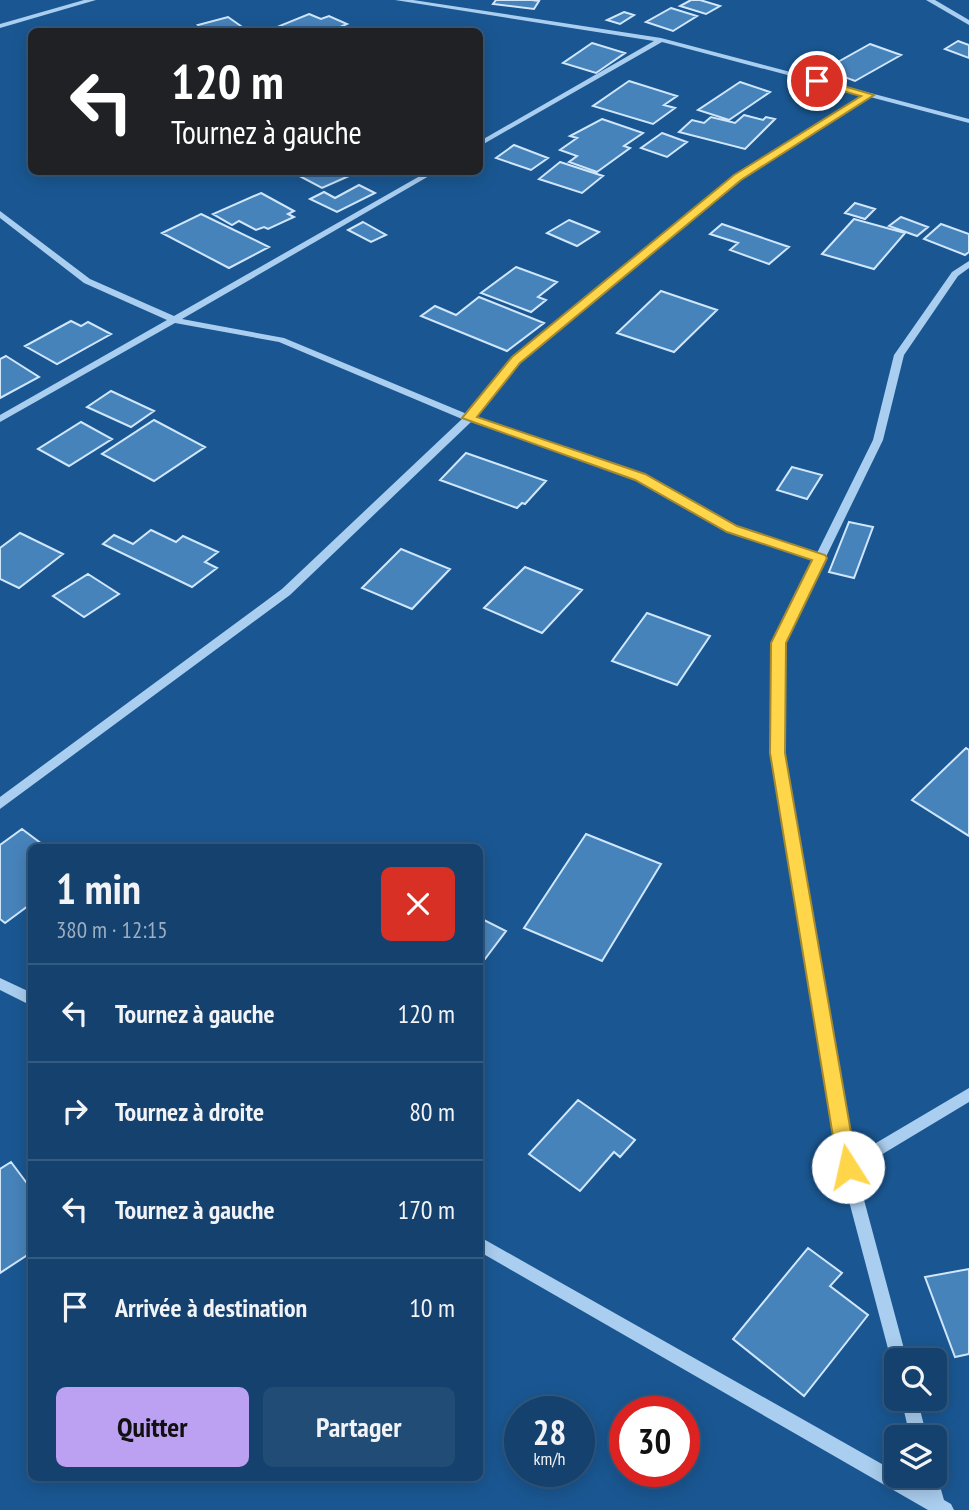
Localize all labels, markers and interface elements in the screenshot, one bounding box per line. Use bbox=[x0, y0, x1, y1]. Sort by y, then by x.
text: 120 m bbox=[171, 49, 284, 113]
pin bbox=[787, 51, 847, 111]
icon: left bbox=[56, 56, 147, 147]
icon: arrive bbox=[798, 62, 836, 100]
text: Tournez à gauche bbox=[171, 111, 362, 153]
text: 1 min bbox=[56, 861, 141, 916]
button: close bbox=[381, 867, 455, 941]
text: 380 m · 12:15 bbox=[56, 915, 168, 944]
icon: left bbox=[56, 994, 94, 1032]
text: Tournez à gauche bbox=[115, 997, 275, 1030]
text: 120 m bbox=[397, 997, 455, 1030]
icon: right bbox=[56, 1092, 94, 1130]
text: Tournez à droite bbox=[115, 1095, 264, 1128]
text: 80 m bbox=[409, 1095, 455, 1128]
position arrow bbox=[811, 1130, 885, 1204]
icon: left bbox=[56, 1190, 94, 1228]
text: Tournez à gauche bbox=[115, 1193, 275, 1226]
text: 170 m bbox=[397, 1193, 455, 1226]
icon: arrive bbox=[56, 1288, 94, 1326]
text: Arrivée à destination bbox=[115, 1291, 307, 1324]
text: 10 m bbox=[409, 1291, 455, 1324]
map controls bbox=[884, 1348, 947, 1488]
button: search bbox=[884, 1348, 947, 1411]
button: Quitter bbox=[56, 1387, 249, 1467]
button: Partager bbox=[263, 1387, 455, 1467]
speed limit sign: 30 bbox=[609, 1396, 700, 1487]
text: 28 bbox=[533, 1409, 566, 1455]
button: layers bbox=[884, 1425, 947, 1488]
text: km/h bbox=[534, 1447, 565, 1470]

